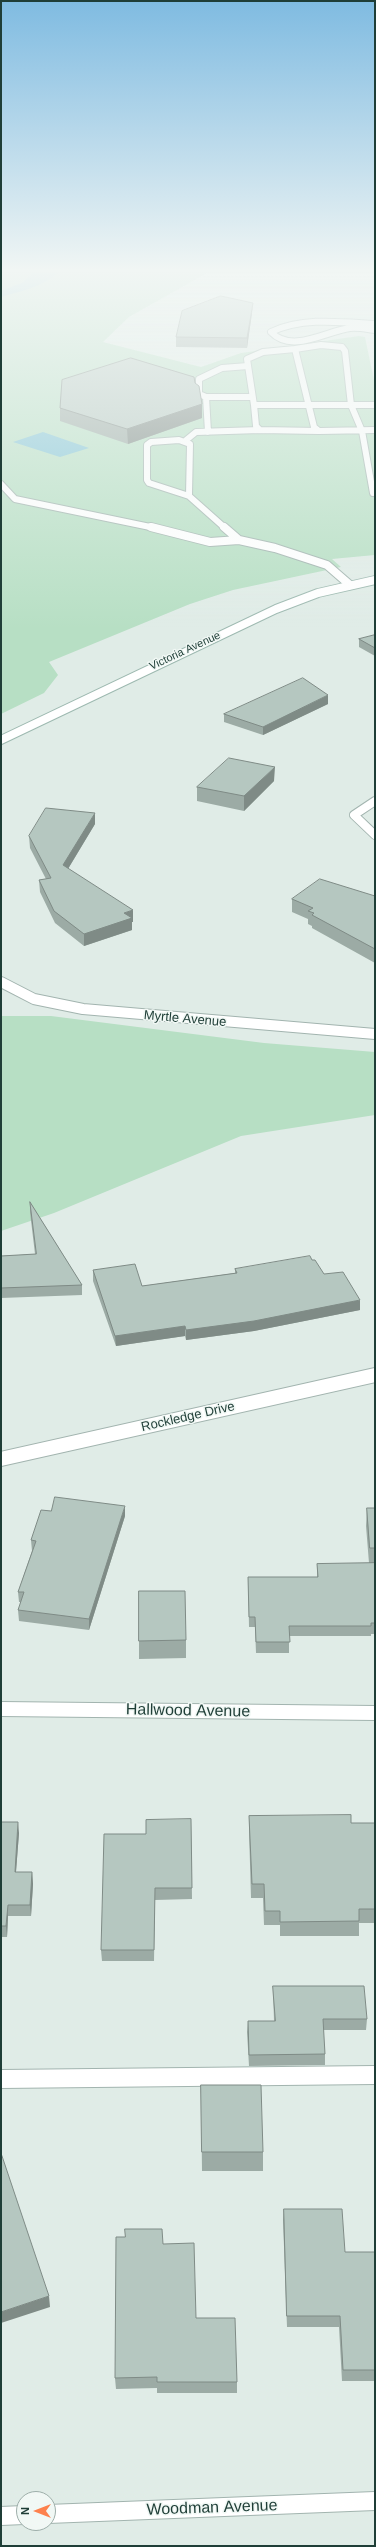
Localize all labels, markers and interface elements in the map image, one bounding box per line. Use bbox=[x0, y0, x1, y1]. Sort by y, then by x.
street label: Victoria Avenue bbox=[147, 629, 223, 673]
street label: Myrtle Avenue bbox=[143, 1008, 227, 1030]
street label: Rockledge Drive bbox=[140, 1399, 236, 1435]
street label: Hallwood Avenue bbox=[126, 1700, 250, 1722]
north arrow bbox=[16, 2491, 56, 2531]
street label: Woodman Avenue bbox=[146, 2496, 278, 2520]
text: N bbox=[19, 2507, 31, 2515]

